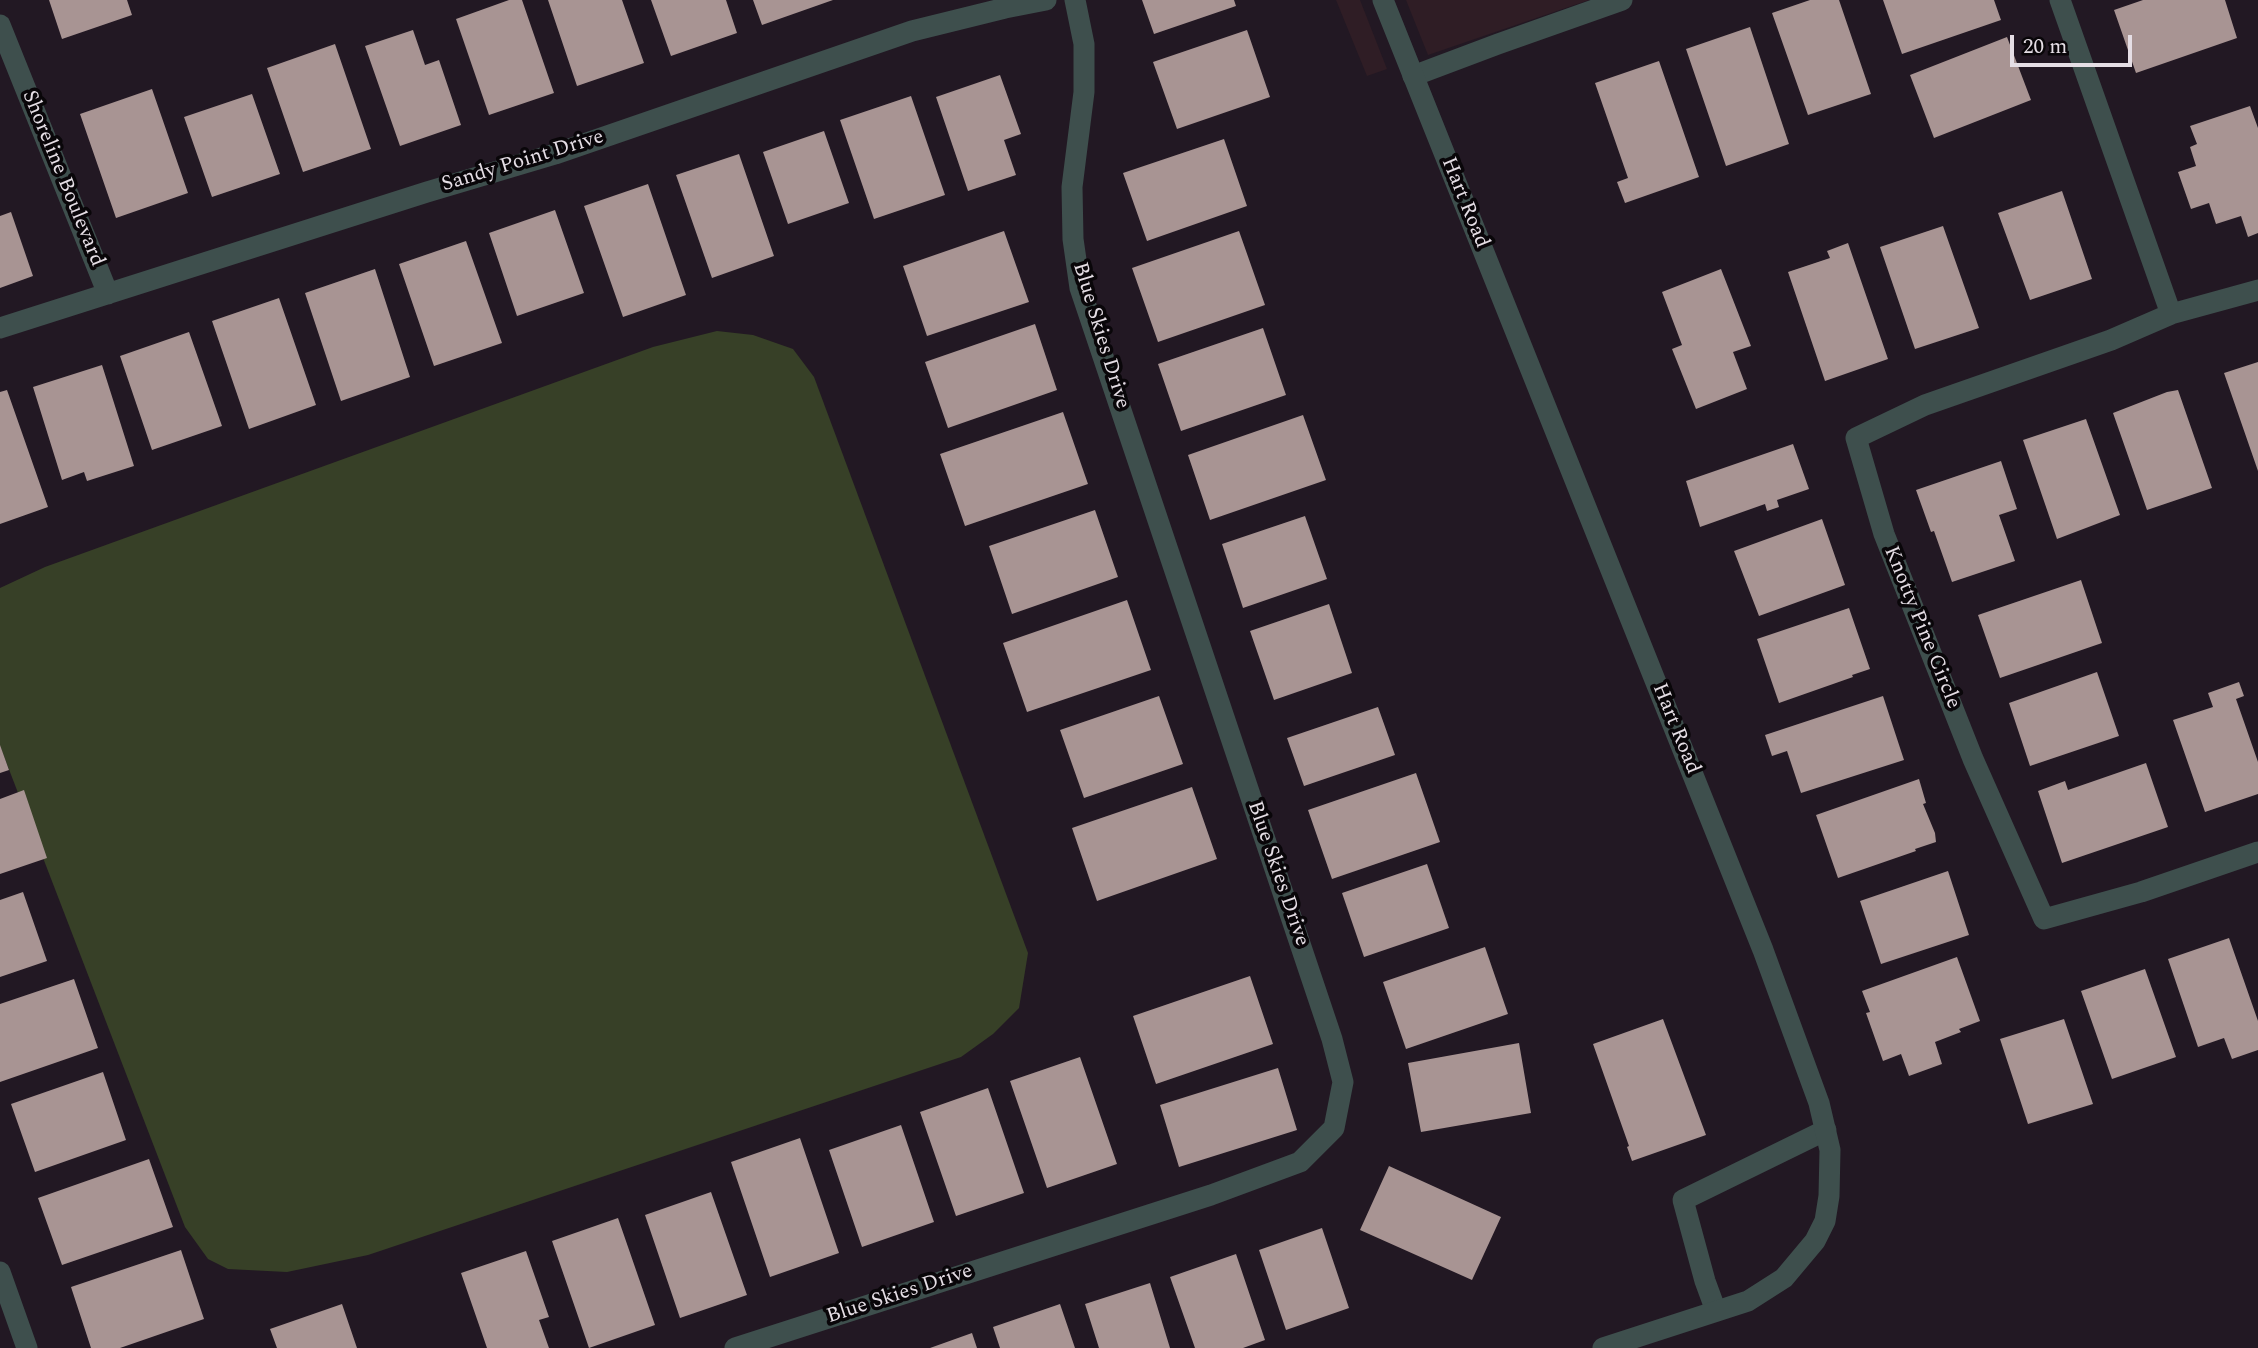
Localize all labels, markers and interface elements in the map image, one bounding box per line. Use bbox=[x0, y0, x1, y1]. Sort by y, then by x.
scale bar bbox=[2013, 21, 2136, 65]
text: 20 m bbox=[2023, 31, 2067, 63]
street label: Shoreline Boulevard bbox=[15, 87, 109, 271]
street label: Sandy Point Drive bbox=[439, 125, 607, 199]
street label: Hart Road bbox=[1434, 154, 1494, 252]
street label: Blue Skies Drive bbox=[1066, 260, 1134, 412]
street label: Knotty Pine Circle bbox=[1877, 543, 1965, 713]
street label: Hart Road bbox=[1645, 680, 1705, 778]
street label: Blue Skies Drive bbox=[1240, 798, 1314, 950]
street label: Blue Skies Drive bbox=[824, 1260, 976, 1330]

